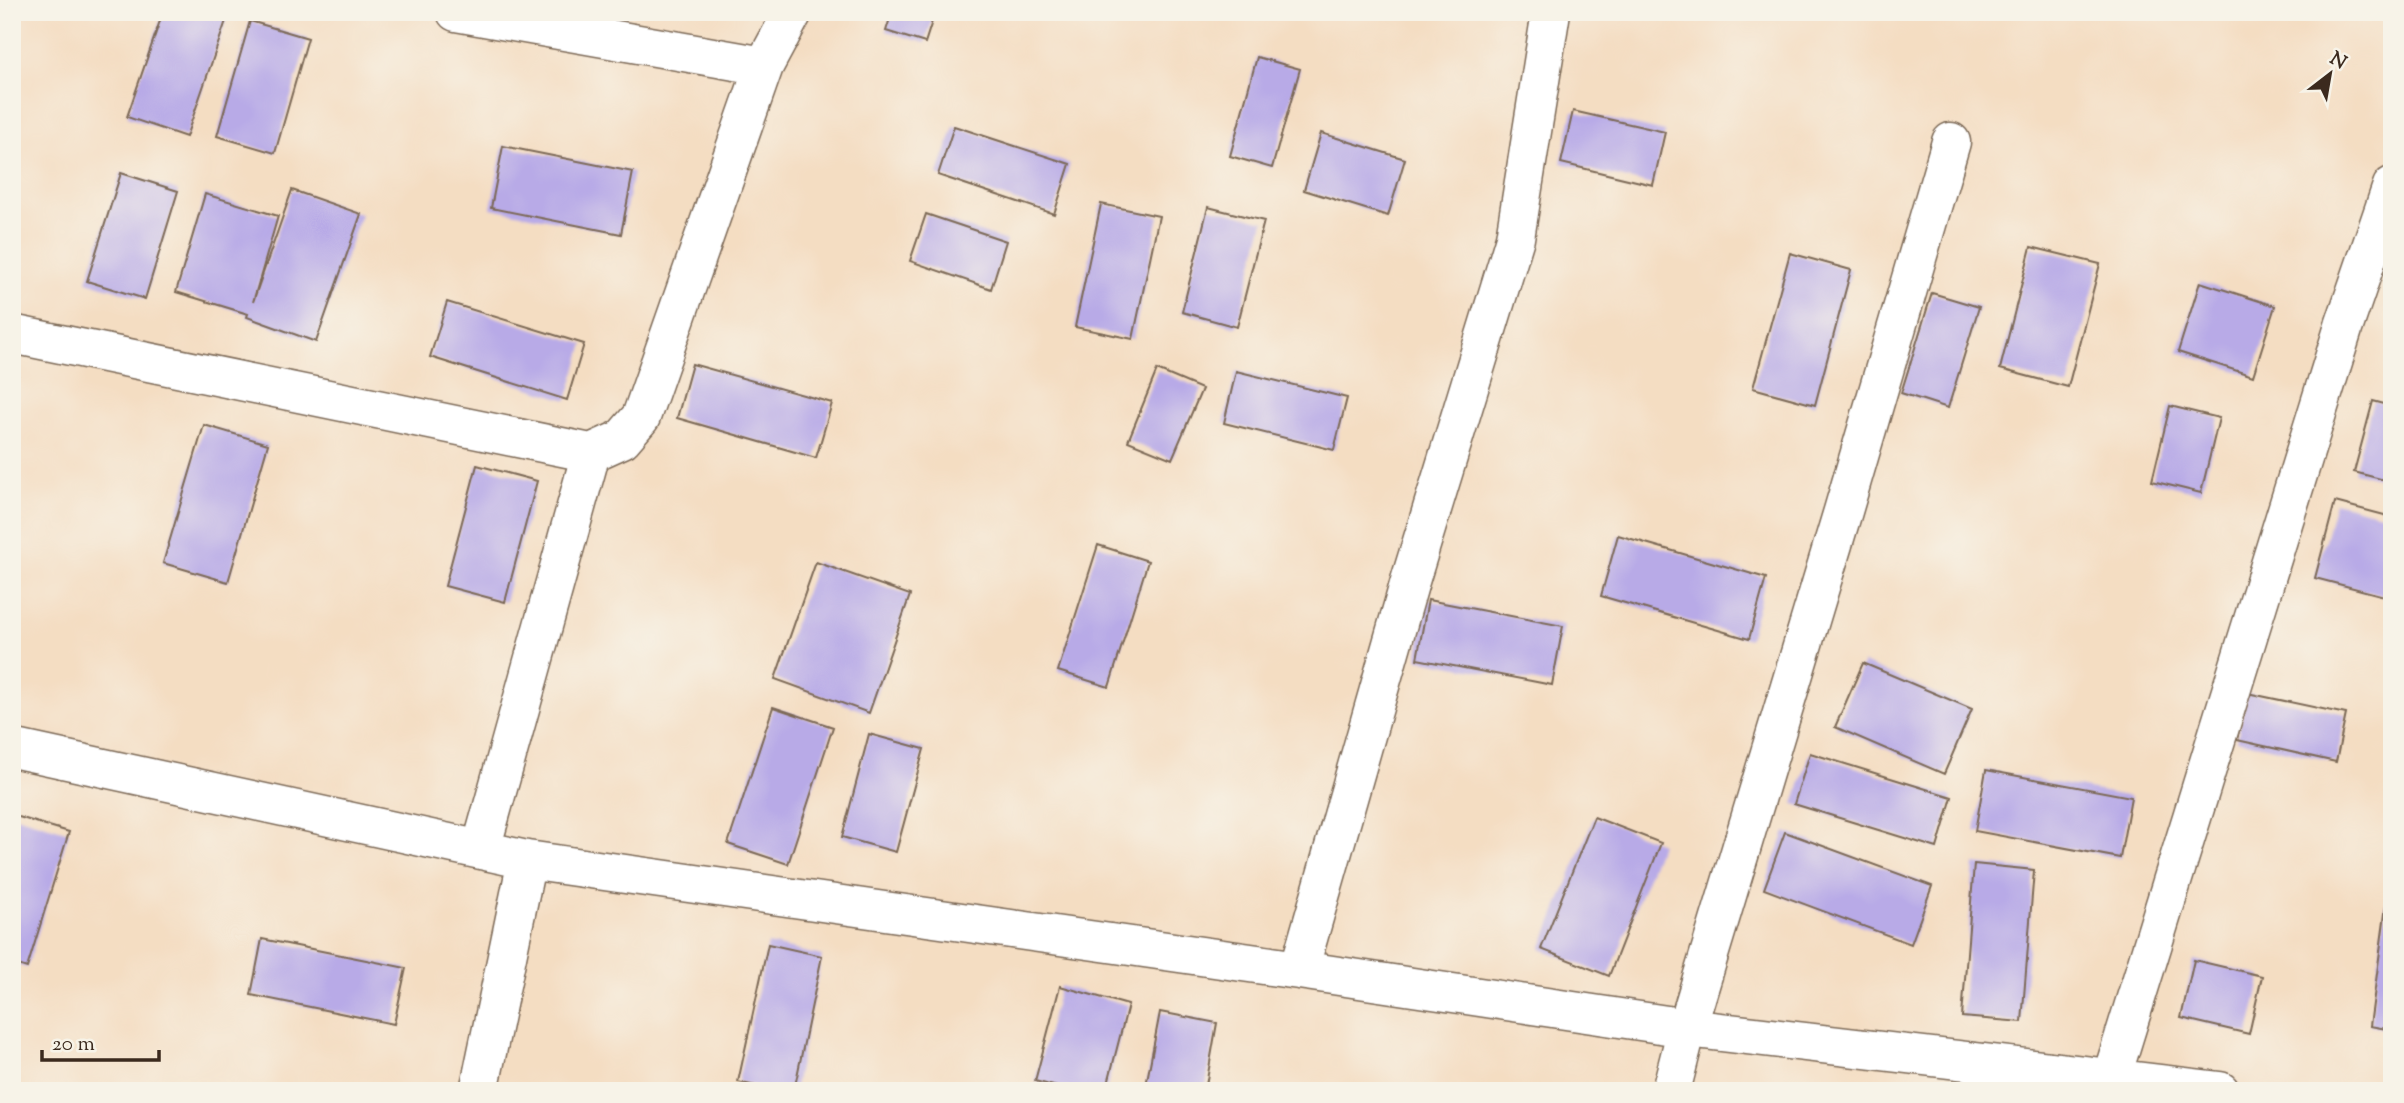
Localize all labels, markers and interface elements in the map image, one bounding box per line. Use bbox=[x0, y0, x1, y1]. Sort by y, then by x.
north arrow bbox=[2296, 38, 2366, 108]
text: N bbox=[2324, 46, 2351, 77]
scale bar bbox=[42, 1019, 159, 1063]
text: 20 m bbox=[52, 1030, 95, 1060]

